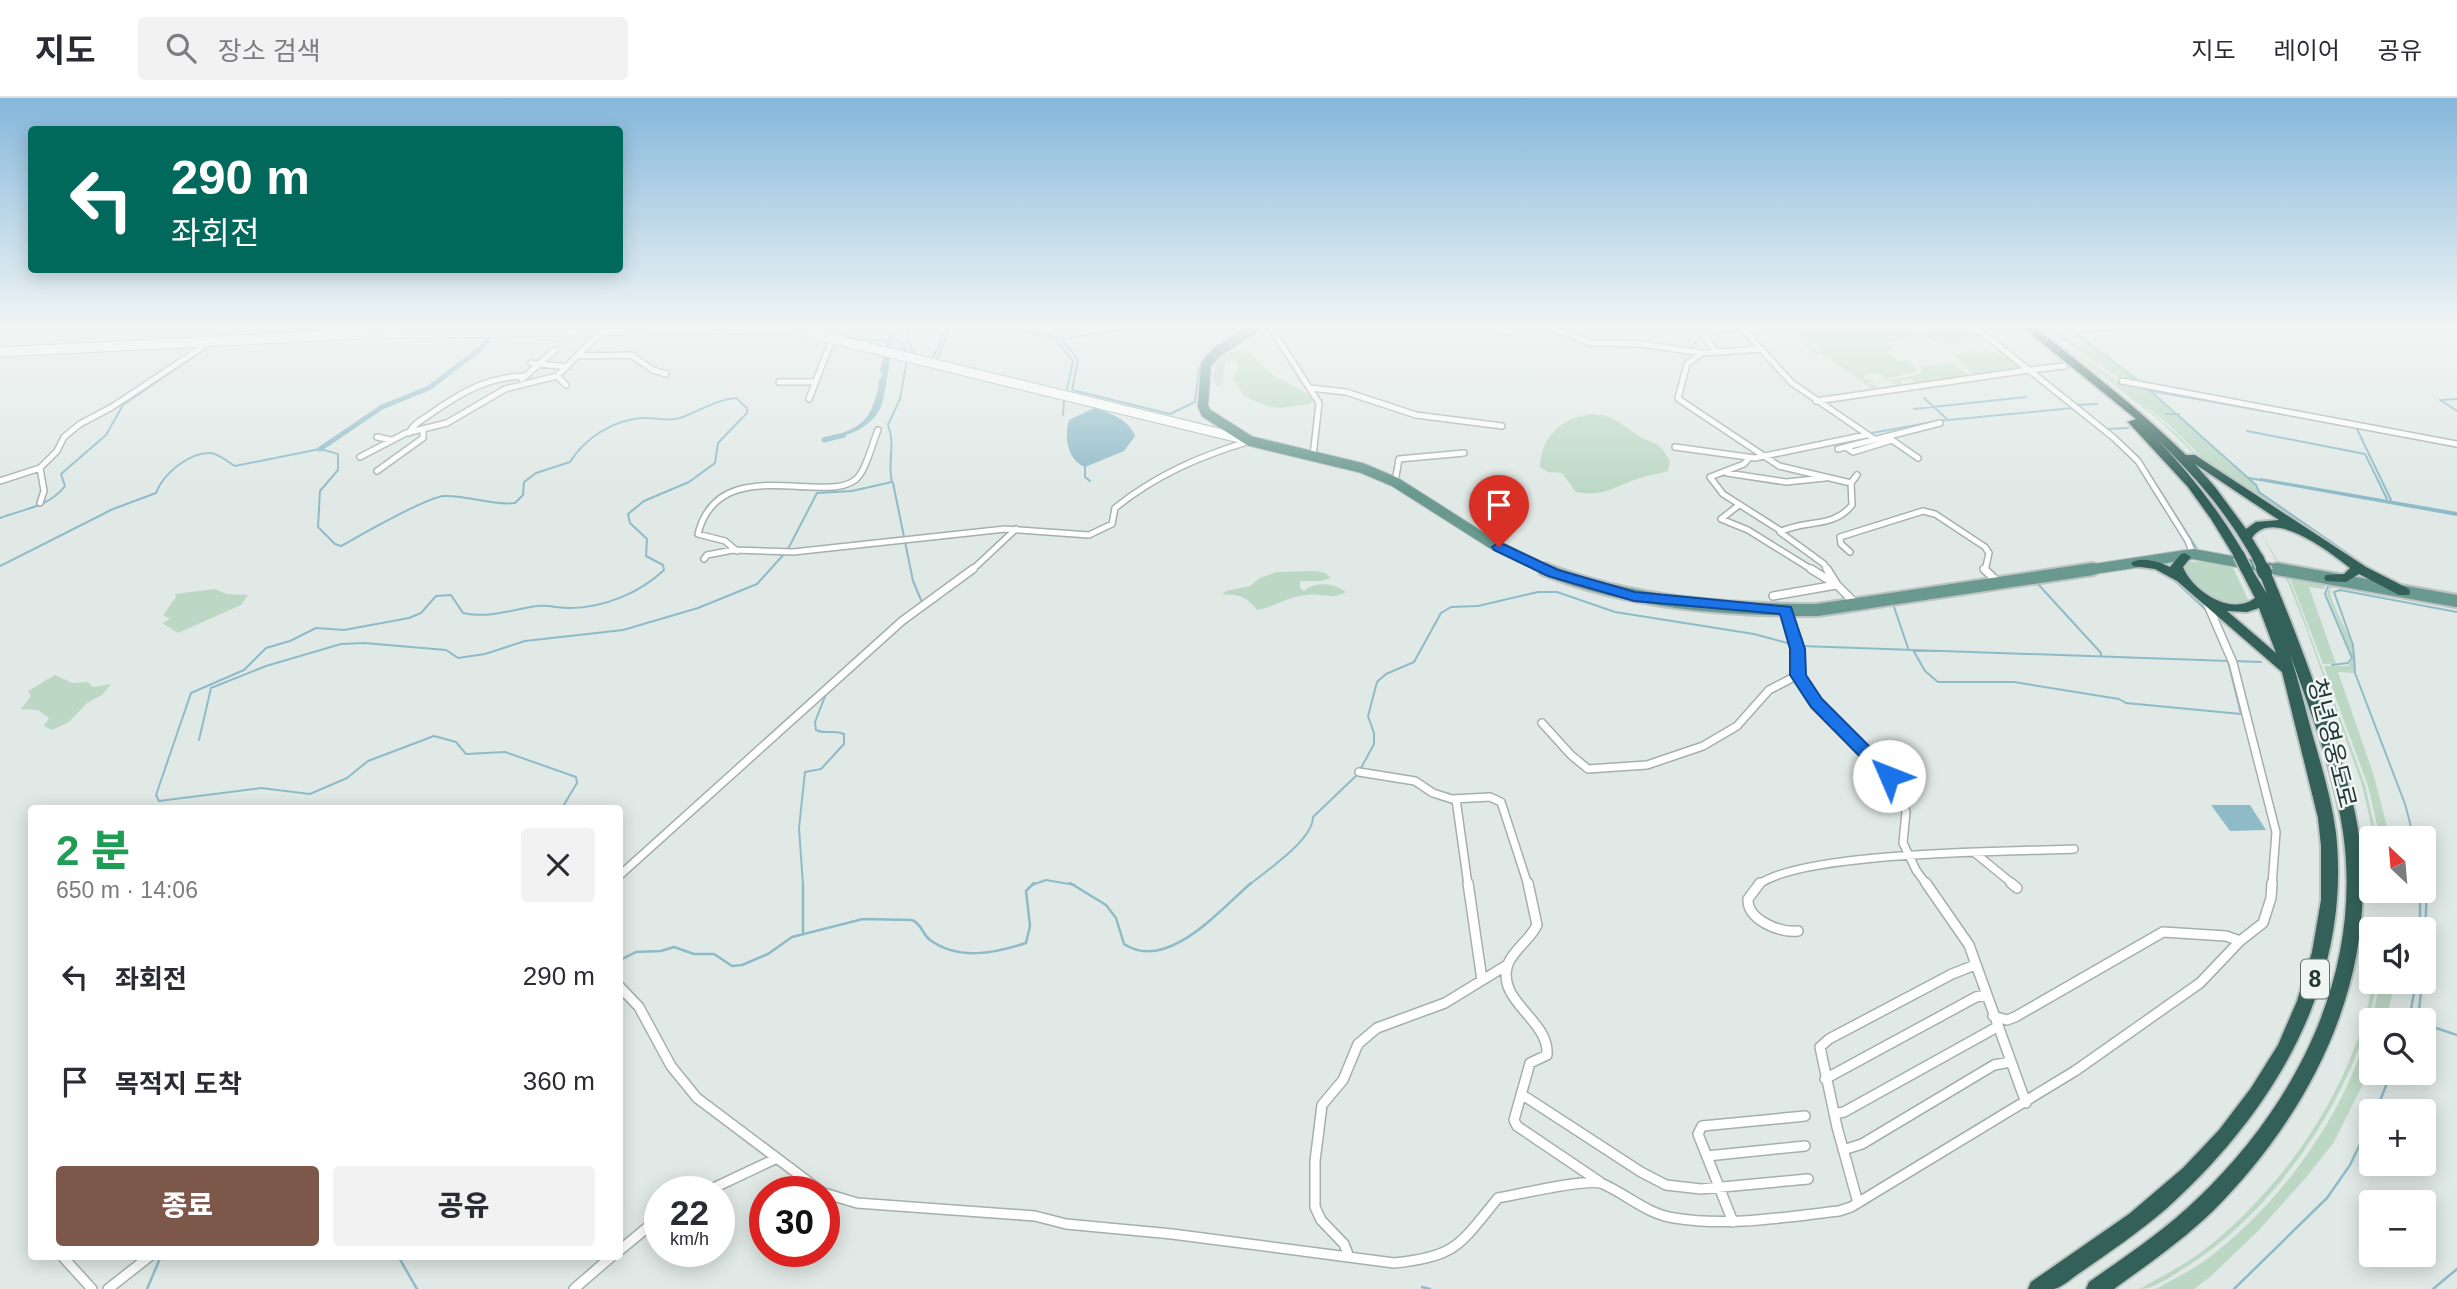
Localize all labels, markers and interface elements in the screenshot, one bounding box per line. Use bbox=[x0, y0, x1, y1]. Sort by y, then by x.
search box bbox=[138, 17, 628, 80]
icon: search bbox=[162, 29, 200, 67]
text: 지도 bbox=[35, 32, 96, 69]
text: 장소 검색 bbox=[218, 36, 321, 66]
text: 지도 bbox=[2191, 37, 2236, 64]
text: 레이어 bbox=[2274, 37, 2340, 64]
text: 공유 bbox=[2378, 37, 2422, 64]
text: 290 m bbox=[171, 150, 310, 204]
icon: left bbox=[56, 154, 147, 245]
text: 좌회전 bbox=[171, 215, 259, 251]
pin bbox=[1469, 475, 1529, 547]
icon: arrive bbox=[1480, 486, 1518, 524]
street label: 청년영웅도로 bbox=[2303, 675, 2362, 810]
position arrow bbox=[1852, 739, 1926, 813]
north arrow bbox=[2359, 826, 2436, 903]
map controls bbox=[2359, 826, 2436, 1267]
text: 2 분 bbox=[56, 827, 130, 874]
button: close bbox=[521, 828, 595, 902]
text: 650 m · 14:06 bbox=[56, 877, 198, 903]
button: sound bbox=[2359, 917, 2436, 994]
icon: left bbox=[56, 958, 94, 996]
road number: 8 bbox=[2301, 960, 2329, 998]
text: 290 m bbox=[523, 961, 595, 991]
text: 좌회전 bbox=[115, 964, 187, 994]
button: search bbox=[2359, 1008, 2436, 1085]
icon: arrive bbox=[56, 1063, 94, 1101]
text: 360 m bbox=[523, 1066, 595, 1096]
text: 목적지 도착 bbox=[115, 1069, 242, 1099]
button: + bbox=[2359, 1099, 2436, 1176]
button: 종료 bbox=[56, 1166, 319, 1246]
button: 공유 bbox=[333, 1166, 595, 1246]
speed limit sign: 30 bbox=[749, 1176, 840, 1267]
button: − bbox=[2359, 1190, 2436, 1267]
text: 22 bbox=[670, 1193, 709, 1232]
text: km/h bbox=[670, 1229, 709, 1249]

